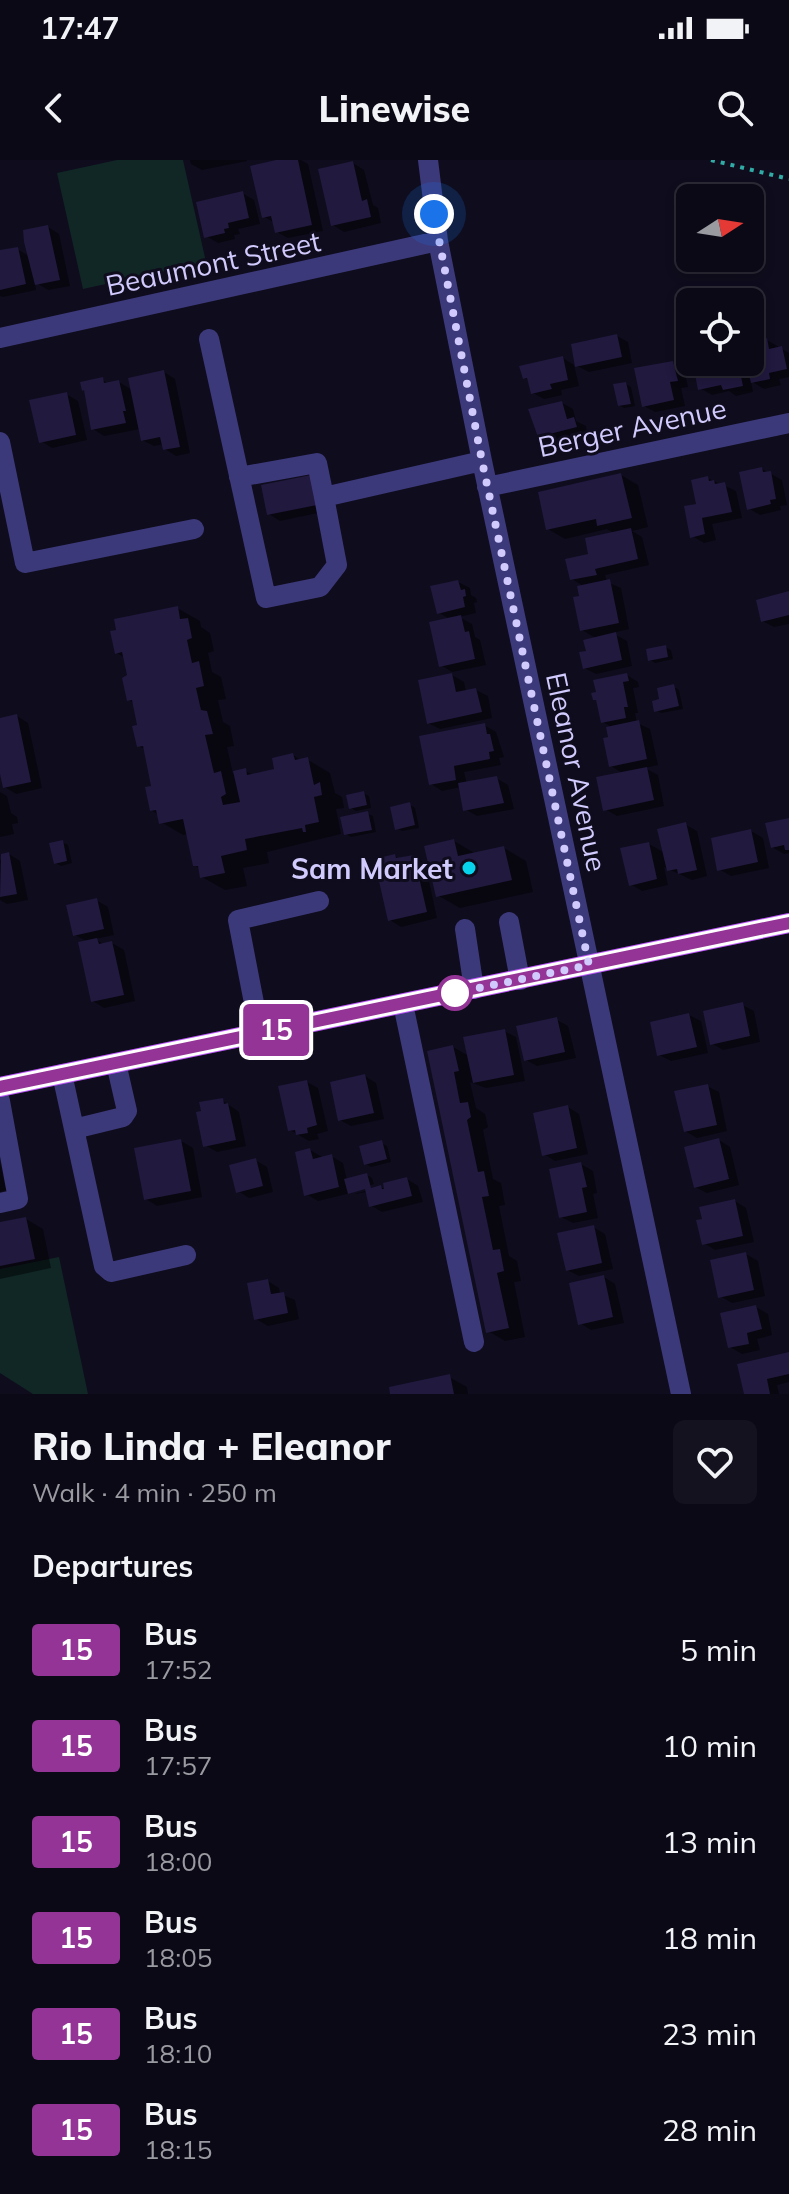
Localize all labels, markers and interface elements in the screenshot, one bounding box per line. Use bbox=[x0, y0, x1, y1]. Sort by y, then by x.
text: 17:47 bbox=[40, 9, 119, 47]
icon: back bbox=[32, 86, 76, 130]
text: Linewise bbox=[319, 86, 470, 131]
icon: search bbox=[713, 86, 757, 130]
north arrow bbox=[676, 184, 764, 272]
map controls bbox=[676, 184, 764, 376]
your location bbox=[414, 194, 454, 234]
street label: Beaumont Street bbox=[102, 223, 324, 303]
button: locate bbox=[676, 288, 764, 376]
street label: Berger Avenue bbox=[535, 390, 729, 464]
street label: Eleanor Avenue bbox=[539, 669, 615, 875]
place label: Sam Market bbox=[291, 851, 453, 886]
marker: Sam Market bbox=[460, 859, 478, 877]
unlabelled marker bbox=[438, 976, 472, 1010]
line badge: 15 bbox=[240, 1004, 312, 1056]
text: 15 bbox=[259, 1012, 293, 1047]
button: heart bbox=[673, 1420, 757, 1504]
text: Rio Linda + Eleanor bbox=[32, 1422, 391, 1470]
text: Walk · 4 min · 250 m bbox=[32, 1476, 277, 1509]
text: Departures bbox=[32, 1547, 193, 1585]
text: Bus bbox=[144, 1615, 198, 1653]
text: 5 min bbox=[680, 1631, 757, 1669]
text: 15 bbox=[59, 1632, 93, 1667]
text: 17:52 bbox=[144, 1653, 212, 1686]
text: Bus bbox=[144, 1711, 198, 1749]
text: 10 min bbox=[662, 1727, 757, 1765]
text: 15 bbox=[59, 1728, 93, 1763]
text: 17:57 bbox=[144, 1749, 212, 1782]
text: Bus bbox=[144, 1807, 198, 1845]
text: 13 min bbox=[662, 1823, 757, 1861]
text: 15 bbox=[59, 1824, 93, 1859]
text: 18:00 bbox=[144, 1845, 212, 1878]
text: Bus bbox=[144, 1903, 198, 1941]
text: 18 min bbox=[662, 1919, 757, 1957]
text: 15 bbox=[59, 1920, 93, 1955]
text: 18:05 bbox=[144, 1941, 212, 1974]
text: Bus bbox=[144, 1999, 198, 2037]
text: 23 min bbox=[662, 2015, 757, 2053]
text: 15 bbox=[59, 2016, 93, 2051]
text: 18:10 bbox=[144, 2037, 212, 2070]
text: Bus bbox=[144, 2095, 198, 2133]
text: 28 min bbox=[662, 2111, 757, 2149]
text: 15 bbox=[59, 2112, 93, 2147]
text: 18:15 bbox=[144, 2133, 212, 2166]

